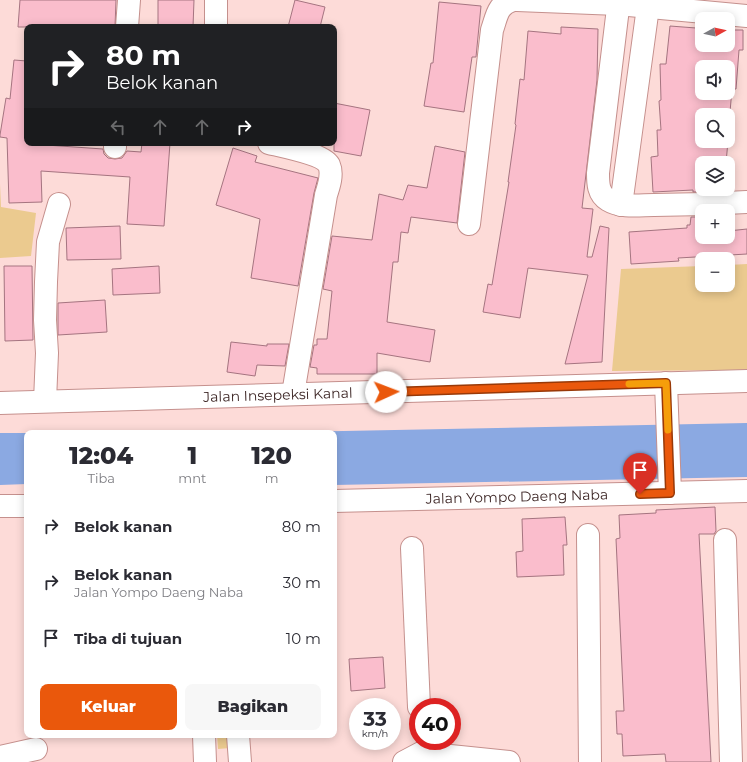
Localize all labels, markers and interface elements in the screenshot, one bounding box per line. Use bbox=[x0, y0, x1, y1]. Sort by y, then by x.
north arrow bbox=[695, 12, 735, 52]
map controls bbox=[695, 12, 735, 292]
text: 80 m bbox=[106, 38, 181, 72]
icon: right bbox=[40, 40, 92, 92]
button: sound bbox=[695, 60, 735, 100]
text: Belok kanan bbox=[106, 72, 218, 94]
button: search bbox=[695, 108, 735, 148]
icon: left bbox=[107, 116, 129, 138]
icon: ahead bbox=[149, 116, 171, 138]
icon: ahead bbox=[191, 116, 213, 138]
icon: right bbox=[233, 116, 255, 138]
button: layers bbox=[695, 156, 735, 196]
button: + bbox=[695, 204, 735, 244]
button: − bbox=[695, 252, 735, 292]
position arrow bbox=[365, 371, 407, 413]
street label: Jalan Insepeksi Kanal bbox=[202, 384, 353, 406]
text: 12:04 bbox=[69, 441, 133, 470]
text: 1 bbox=[187, 441, 197, 470]
text: 120 bbox=[251, 441, 292, 470]
pin bbox=[623, 453, 657, 494]
icon: arrive bbox=[629, 459, 651, 481]
text: Tiba bbox=[87, 470, 115, 486]
text: mnt bbox=[178, 470, 206, 486]
text: m bbox=[265, 470, 279, 486]
street label: Jalan Yompo Daeng Naba bbox=[424, 485, 608, 508]
icon: right bbox=[40, 515, 62, 537]
text: Belok kanan bbox=[74, 517, 172, 536]
text: 80 m bbox=[282, 517, 321, 536]
text: Belok kanan bbox=[74, 565, 172, 584]
icon: right bbox=[40, 571, 62, 593]
text: 30 m bbox=[283, 573, 321, 592]
text: Jalan Yompo Daeng Naba bbox=[74, 584, 243, 600]
icon: arrive bbox=[40, 627, 62, 649]
text: Tiba di tujuan bbox=[74, 629, 182, 648]
text: 10 m bbox=[286, 629, 321, 648]
button: Keluar bbox=[40, 684, 177, 730]
button: Bagikan bbox=[185, 684, 321, 730]
speed limit sign: 40 bbox=[409, 698, 461, 750]
text: 33 bbox=[363, 707, 387, 731]
text: km/h bbox=[362, 727, 388, 740]

